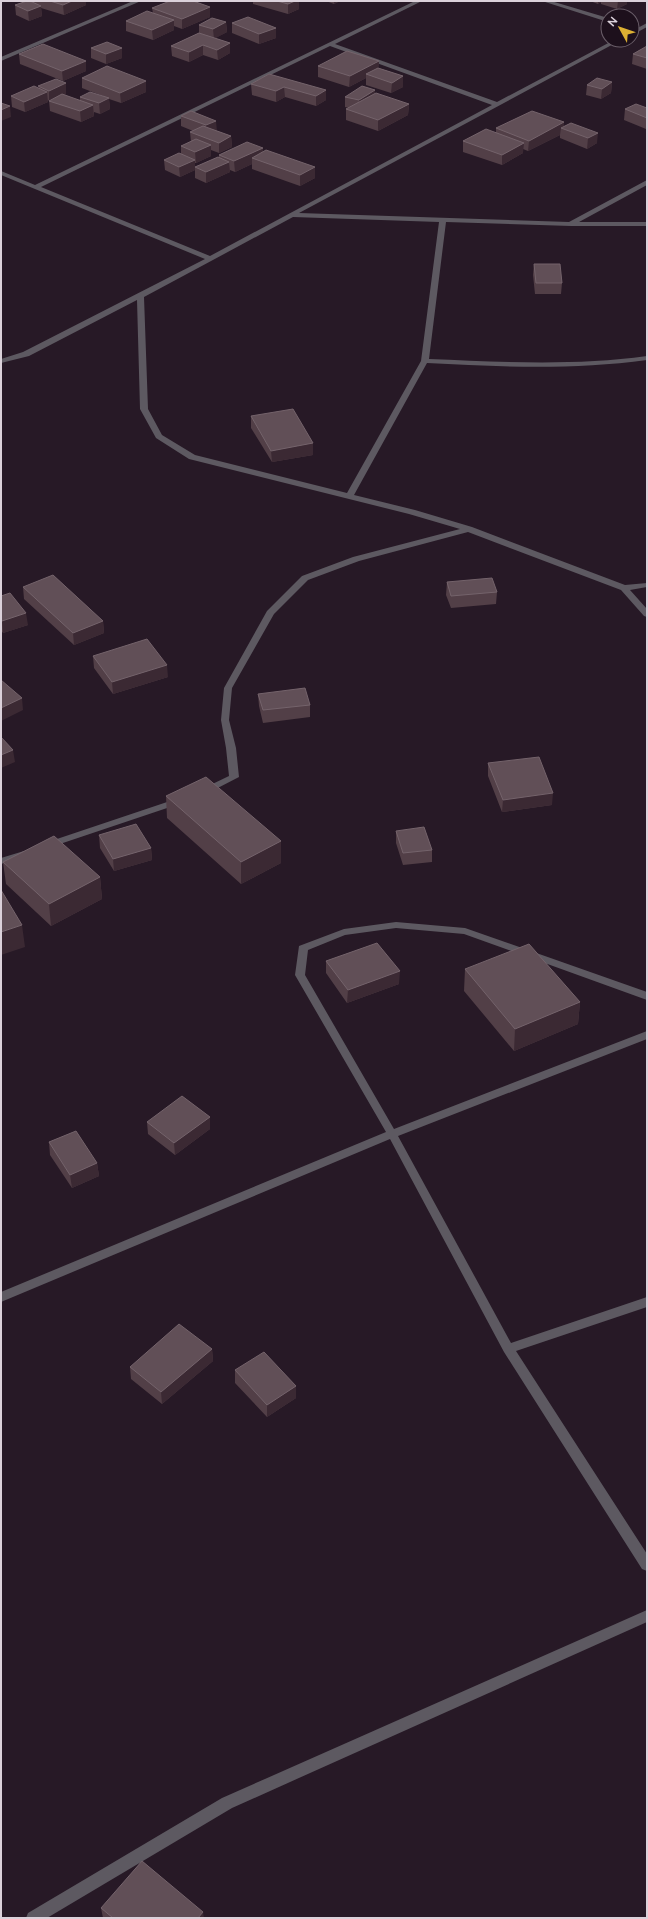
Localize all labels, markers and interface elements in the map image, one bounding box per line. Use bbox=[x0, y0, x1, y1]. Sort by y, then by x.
north arrow bbox=[600, 8, 640, 48]
text: N bbox=[605, 14, 620, 29]

